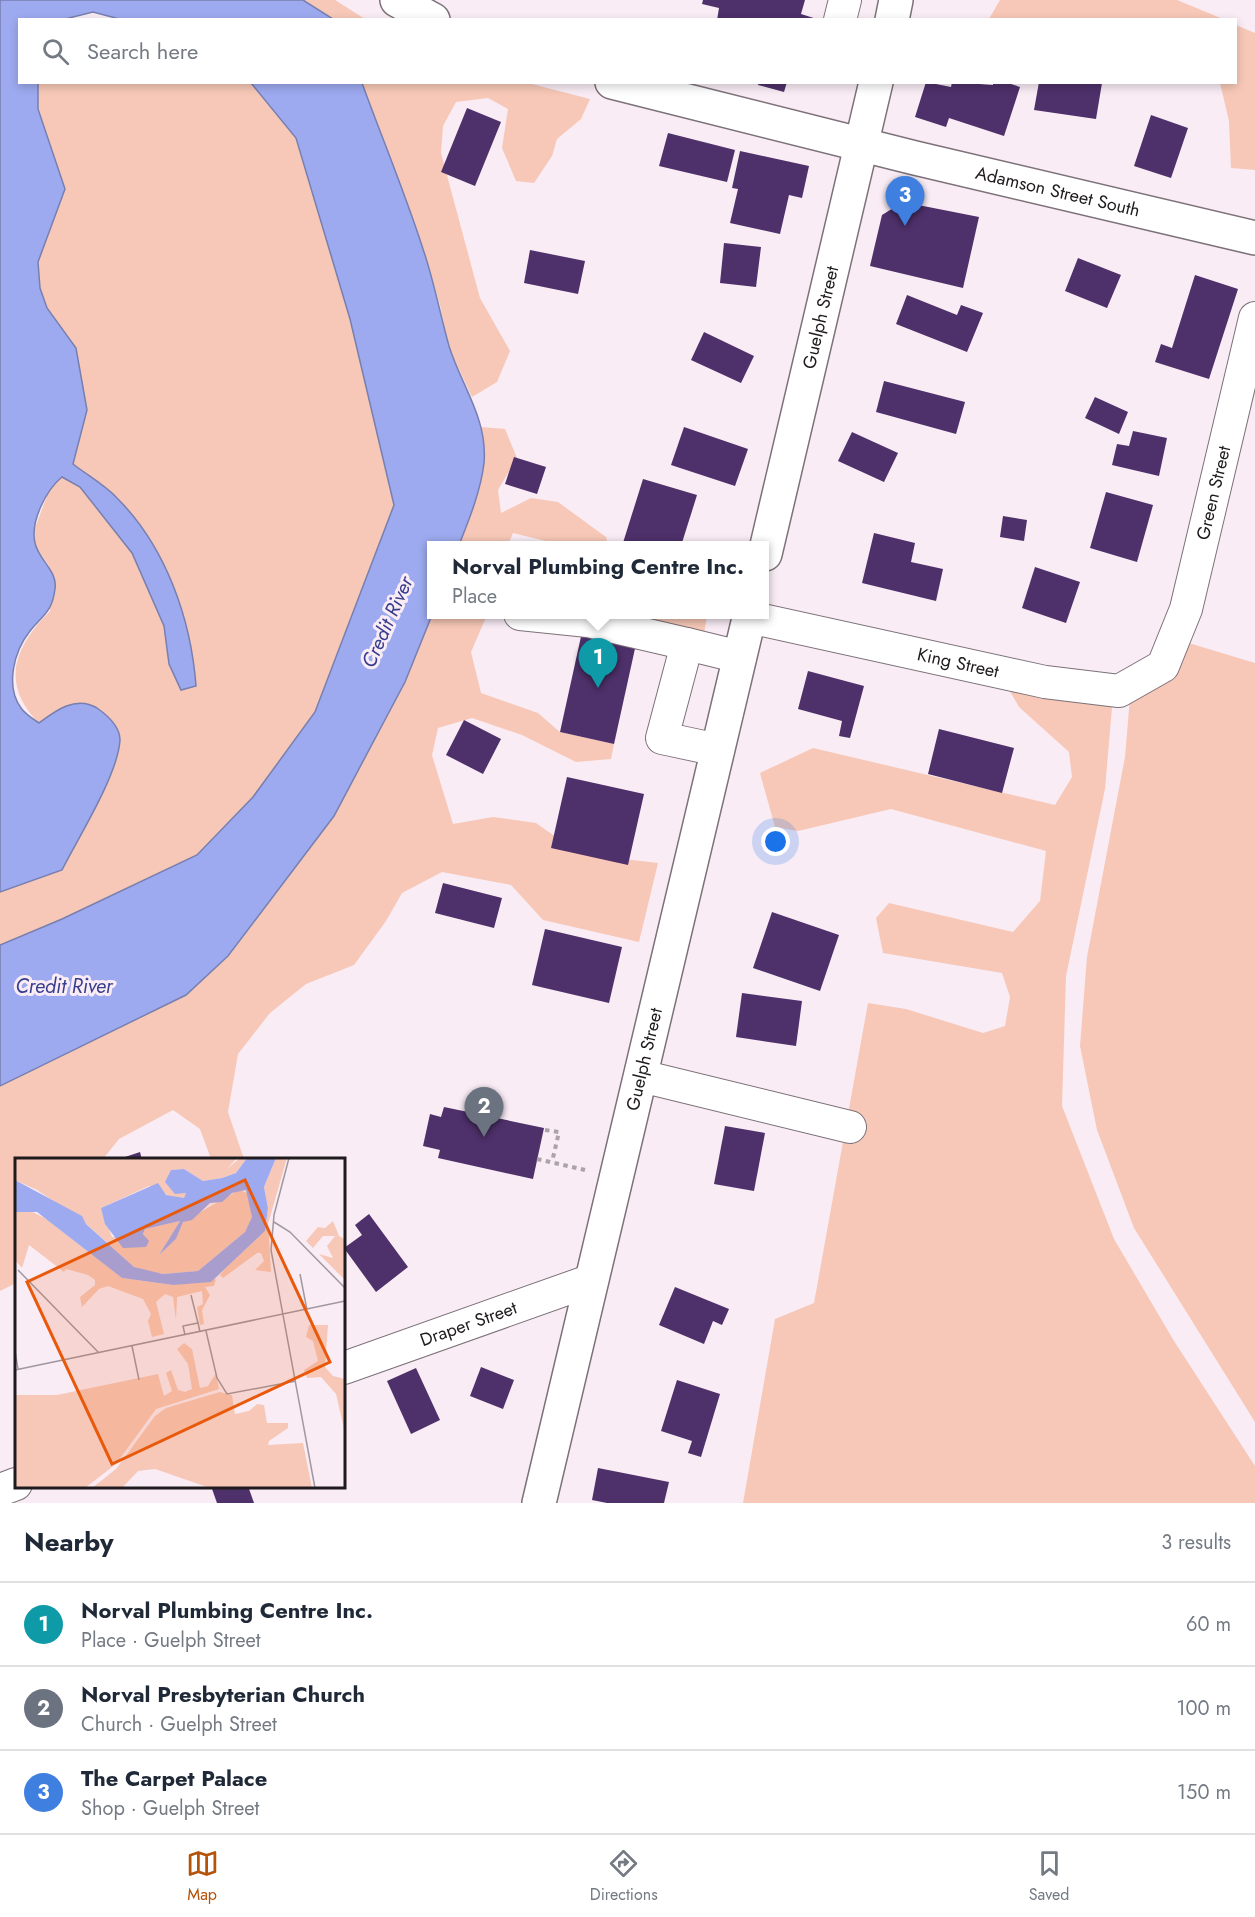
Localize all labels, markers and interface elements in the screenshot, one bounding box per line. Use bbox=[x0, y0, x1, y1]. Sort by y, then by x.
search box bbox=[18, 18, 1237, 84]
icon: search bbox=[39, 35, 72, 68]
text: Search here bbox=[87, 35, 198, 67]
street label: Adamson Street South bbox=[973, 160, 1143, 223]
pin: 3 bbox=[886, 176, 924, 226]
street label: Guelph Street bbox=[796, 263, 845, 372]
street label: Green Street bbox=[1190, 442, 1237, 543]
popup bbox=[427, 541, 769, 619]
text: Norval Plumbing Centre Inc. bbox=[452, 550, 744, 582]
water label: Credit River bbox=[354, 571, 421, 673]
text: Place bbox=[452, 582, 497, 611]
pin: 1 bbox=[578, 638, 618, 688]
street label: King Street bbox=[915, 641, 1002, 685]
your location bbox=[761, 827, 790, 856]
water label: Credit River bbox=[15, 972, 114, 1001]
street label: Guelph Street bbox=[620, 1005, 669, 1113]
pin: 2 bbox=[464, 1088, 504, 1137]
inset map bbox=[15, 1158, 345, 1488]
street label: Draper Street bbox=[416, 1294, 521, 1353]
text: Nearby bbox=[24, 1523, 113, 1561]
text: 3 results bbox=[1161, 1528, 1231, 1557]
text: Norval Plumbing Centre Inc. bbox=[81, 1594, 373, 1626]
text: 1 bbox=[38, 1610, 49, 1639]
text: 60 m bbox=[1186, 1610, 1231, 1639]
text: Place · Guelph Street bbox=[81, 1626, 261, 1655]
text: Norval Presbyterian Church bbox=[81, 1678, 365, 1710]
text: 2 bbox=[37, 1694, 50, 1723]
text: 100 m bbox=[1176, 1694, 1231, 1723]
text: Church · Guelph Street bbox=[81, 1710, 277, 1739]
text: The Carpet Palace bbox=[81, 1762, 267, 1794]
text: 3 bbox=[37, 1778, 50, 1807]
text: 150 m bbox=[1177, 1778, 1231, 1807]
text: Shop · Guelph Street bbox=[81, 1794, 259, 1823]
tab: Map bbox=[186, 1847, 219, 1906]
tab: Directions bbox=[590, 1847, 658, 1906]
tab: Saved bbox=[1029, 1847, 1069, 1906]

